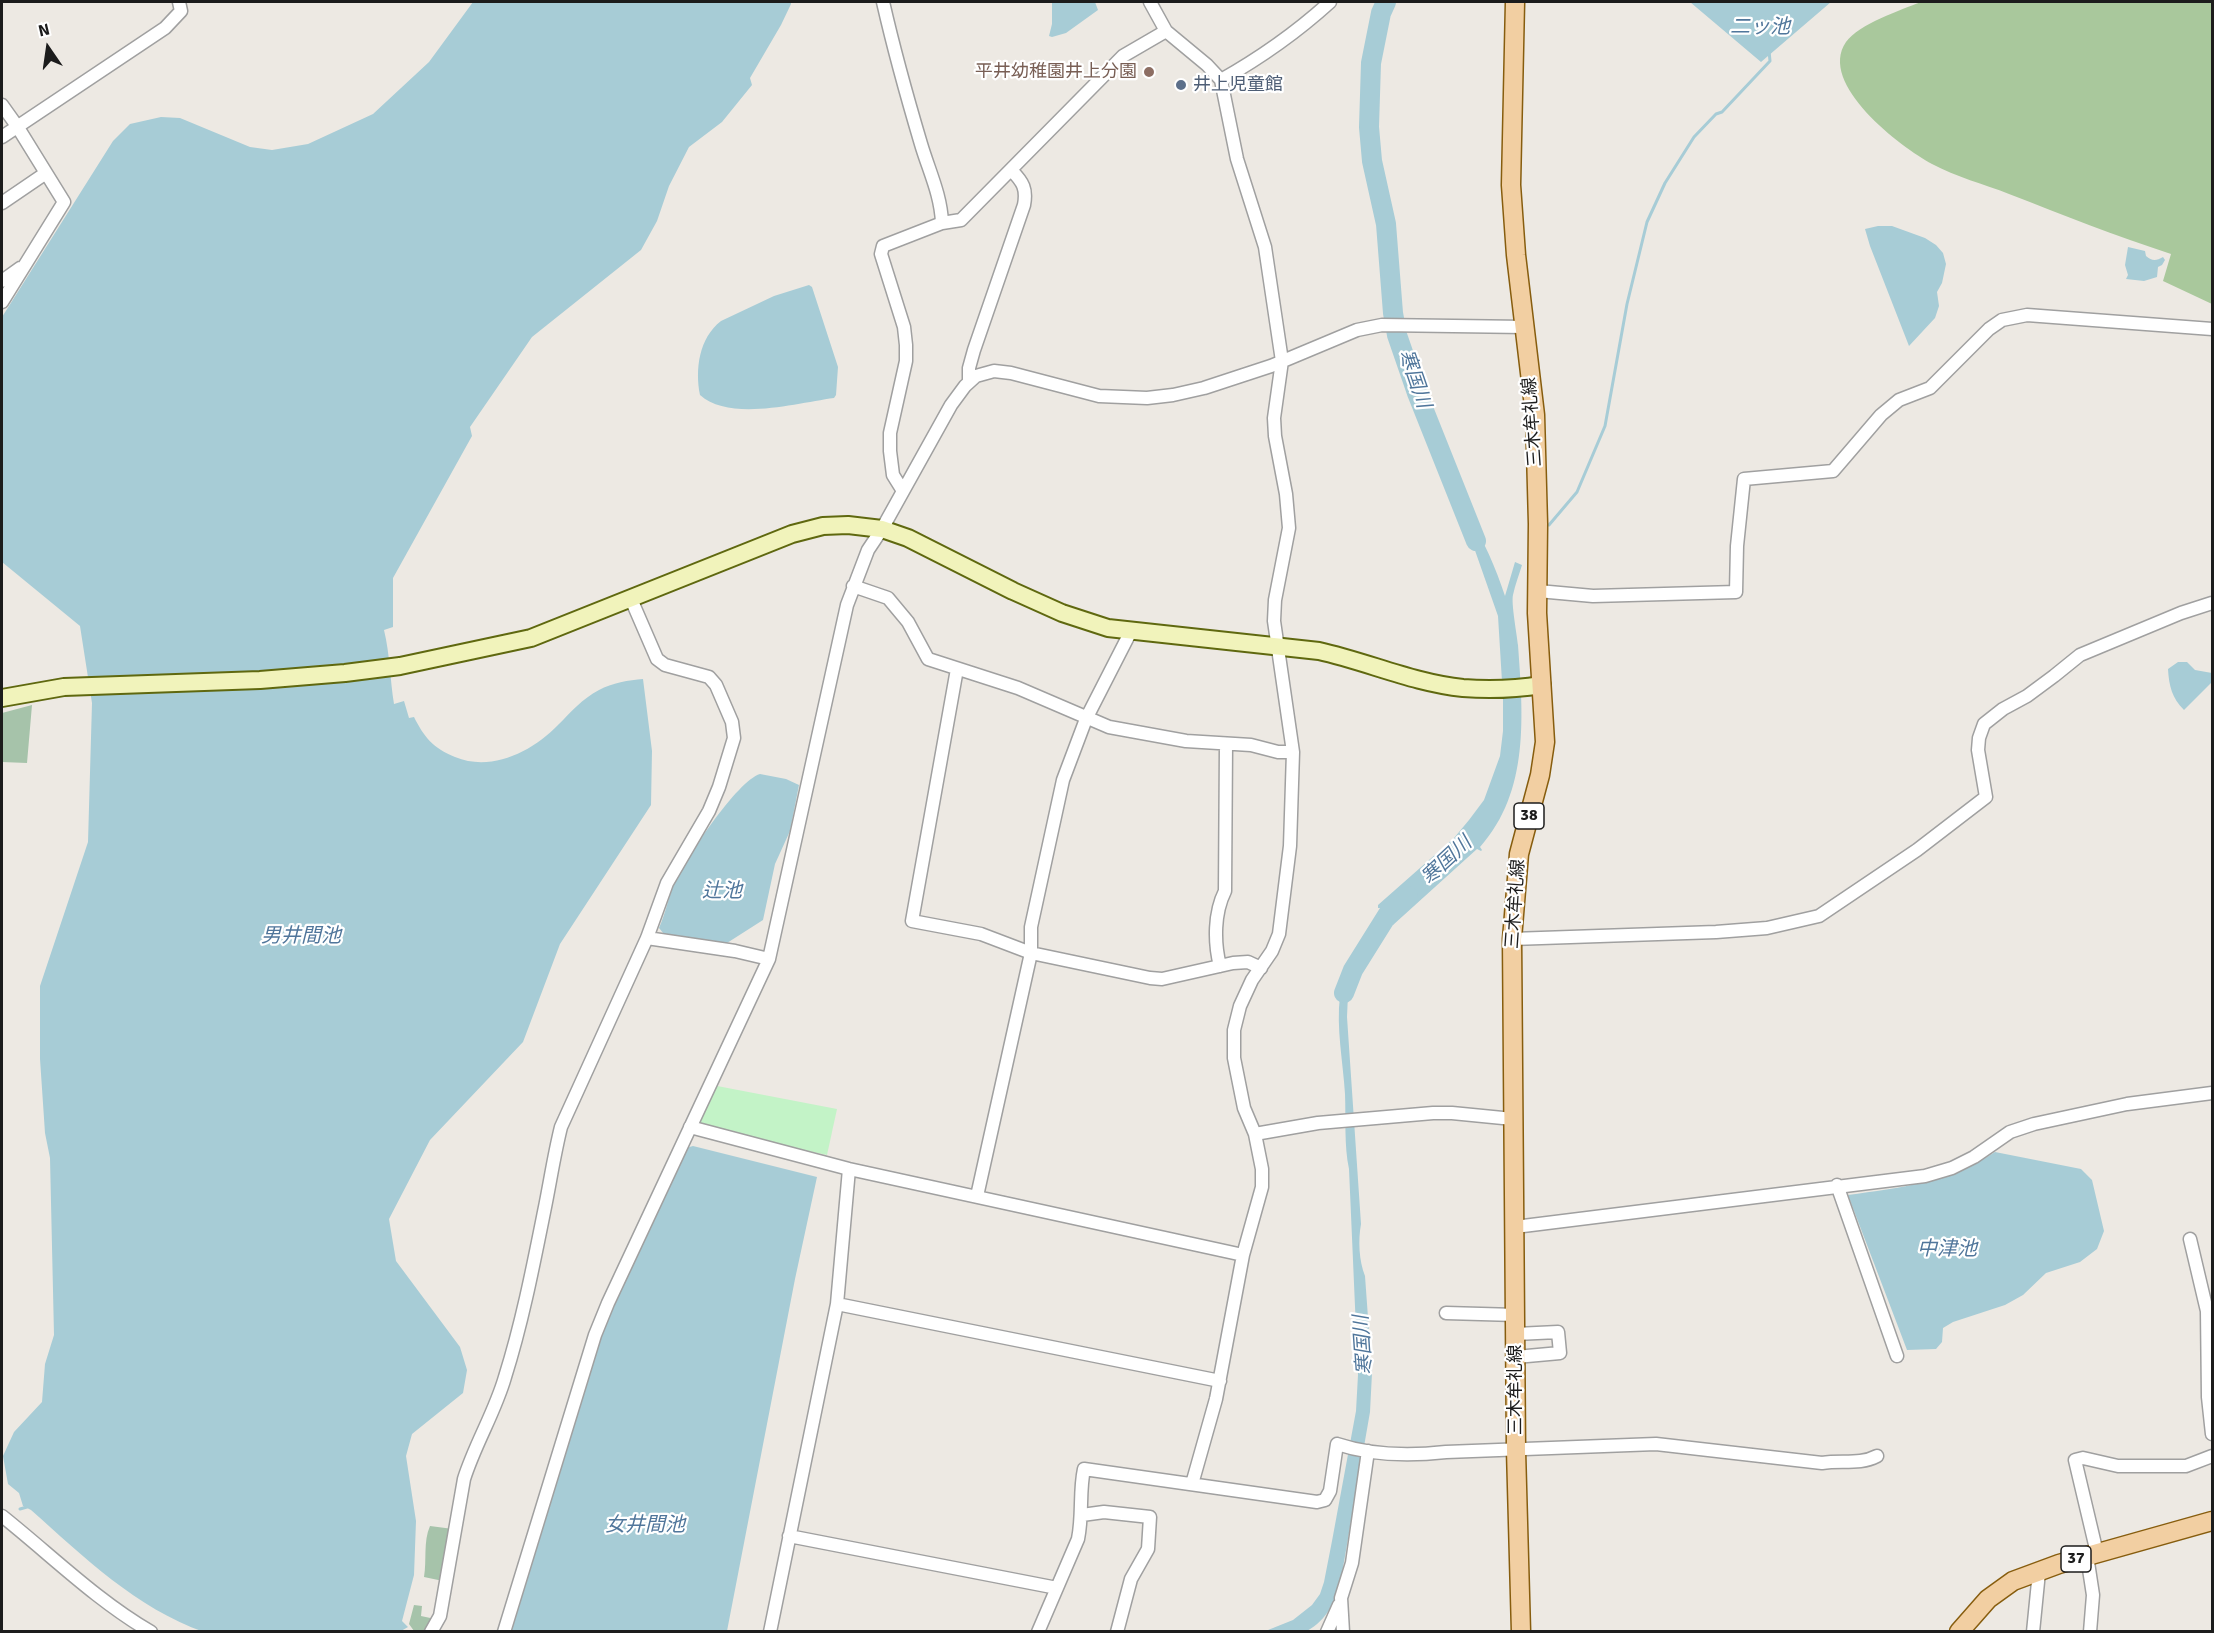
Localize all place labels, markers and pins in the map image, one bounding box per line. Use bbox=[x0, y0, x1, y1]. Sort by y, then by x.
place label: 平井幼稚園井上分園 bbox=[975, 61, 1137, 83]
marker: 平井幼稚園井上分園 bbox=[1142, 65, 1156, 79]
place label: 井上児童館 bbox=[1193, 74, 1283, 96]
marker: 井上児童館 bbox=[1174, 78, 1188, 92]

